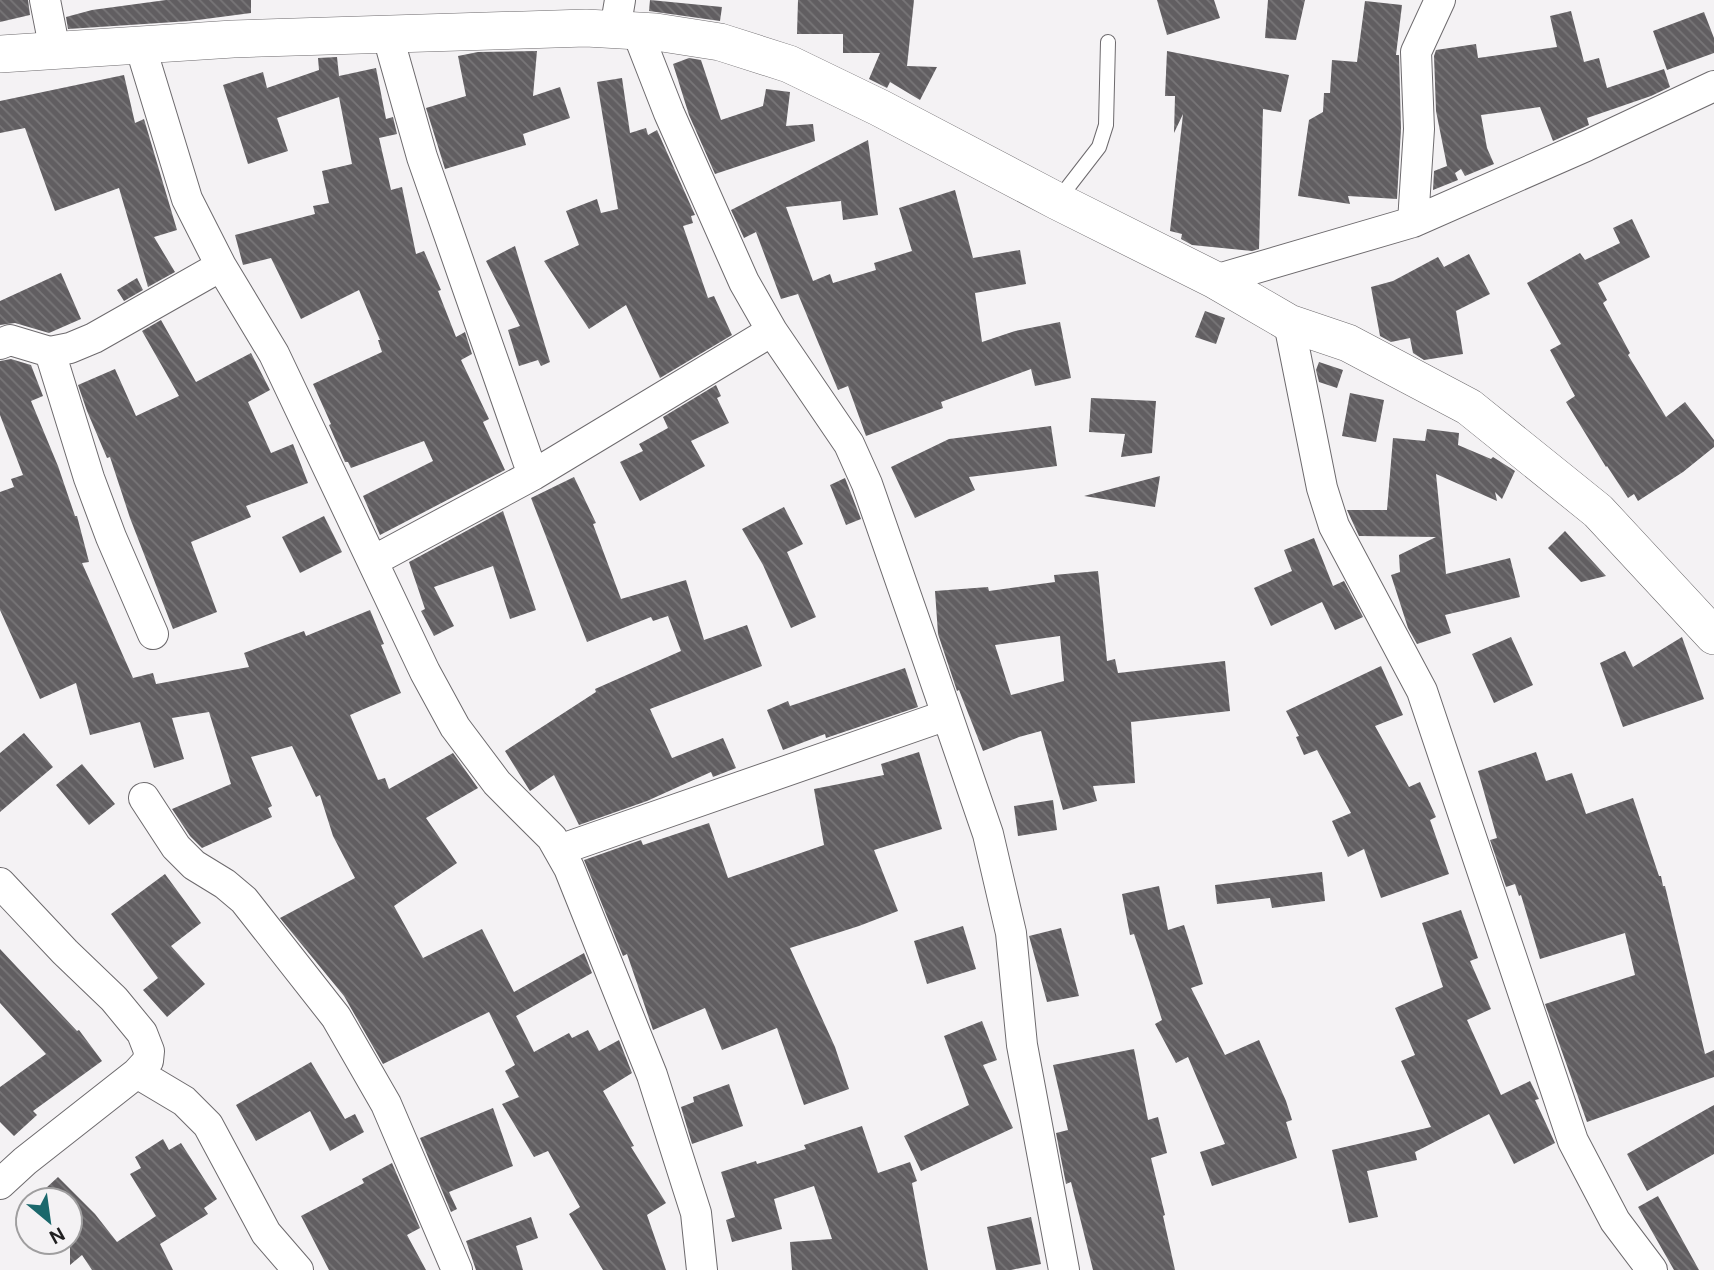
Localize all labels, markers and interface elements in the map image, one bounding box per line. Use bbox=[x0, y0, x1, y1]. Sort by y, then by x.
north arrow bbox=[14, 1186, 84, 1256]
text: N bbox=[45, 1221, 69, 1250]

